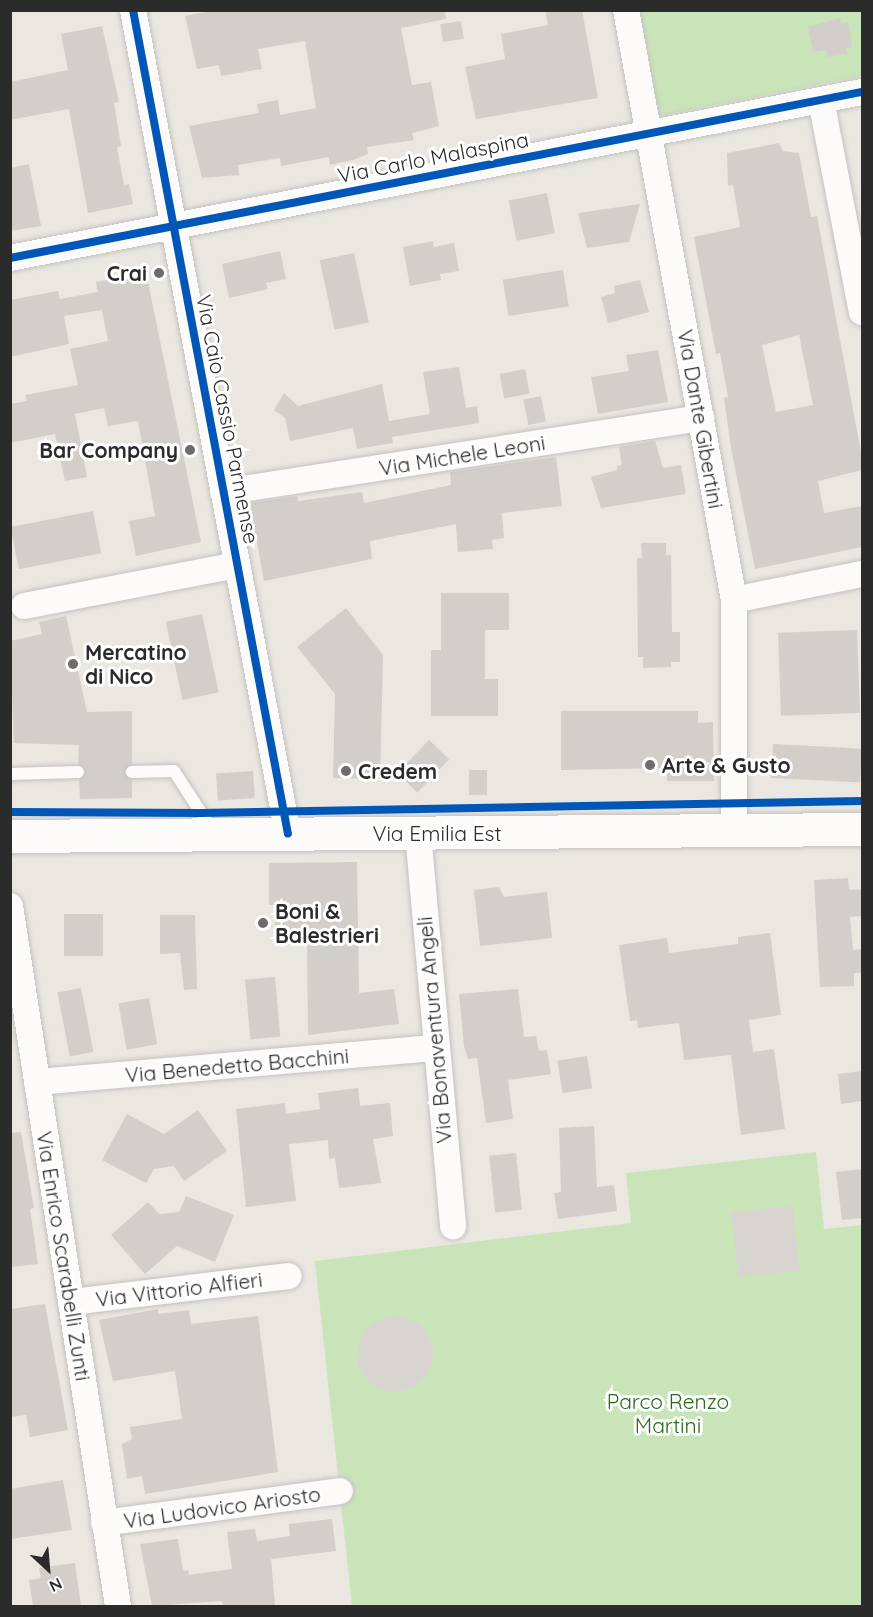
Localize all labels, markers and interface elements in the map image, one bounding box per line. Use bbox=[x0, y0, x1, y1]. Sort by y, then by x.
street label: Via Carlo Malaspina bbox=[335, 126, 531, 188]
place label: Crai bbox=[107, 260, 147, 286]
marker: Crai bbox=[152, 266, 166, 280]
street label: Via Caio Cassio Parmense bbox=[191, 292, 265, 546]
street label: Via Dante Gibertini bbox=[673, 327, 729, 511]
street label: Via Michele Leoni bbox=[377, 429, 547, 481]
place label: Bar Company bbox=[39, 437, 178, 463]
marker: Bar Company bbox=[183, 443, 197, 457]
place label: Mercatino di Nico bbox=[85, 639, 187, 689]
marker: Mercatino di Nico bbox=[66, 657, 80, 671]
place label: Arte & Gusto bbox=[662, 752, 791, 778]
place label: Credem bbox=[358, 758, 437, 784]
marker: Arte & Gusto bbox=[643, 758, 657, 772]
marker: Credem bbox=[339, 764, 353, 778]
street label: Via Emilia Est bbox=[372, 820, 502, 846]
place label: Boni & Balestrieri bbox=[275, 898, 379, 948]
street label: Via Bonaventura Angeli bbox=[412, 915, 456, 1145]
marker: Boni & Balestrieri bbox=[256, 916, 270, 930]
street label: Via Benedetto Bacchini bbox=[124, 1043, 350, 1087]
street label: Via Enrico Scarabelli Zunti bbox=[32, 1129, 96, 1383]
street label: Via Vittorio Alfieri bbox=[94, 1266, 264, 1312]
park label: Parco Renzo Martini bbox=[607, 1388, 729, 1438]
street label: Via Ludovico Ariosto bbox=[122, 1481, 322, 1533]
north arrow bbox=[18, 1539, 78, 1599]
text: N bbox=[46, 1574, 66, 1597]

